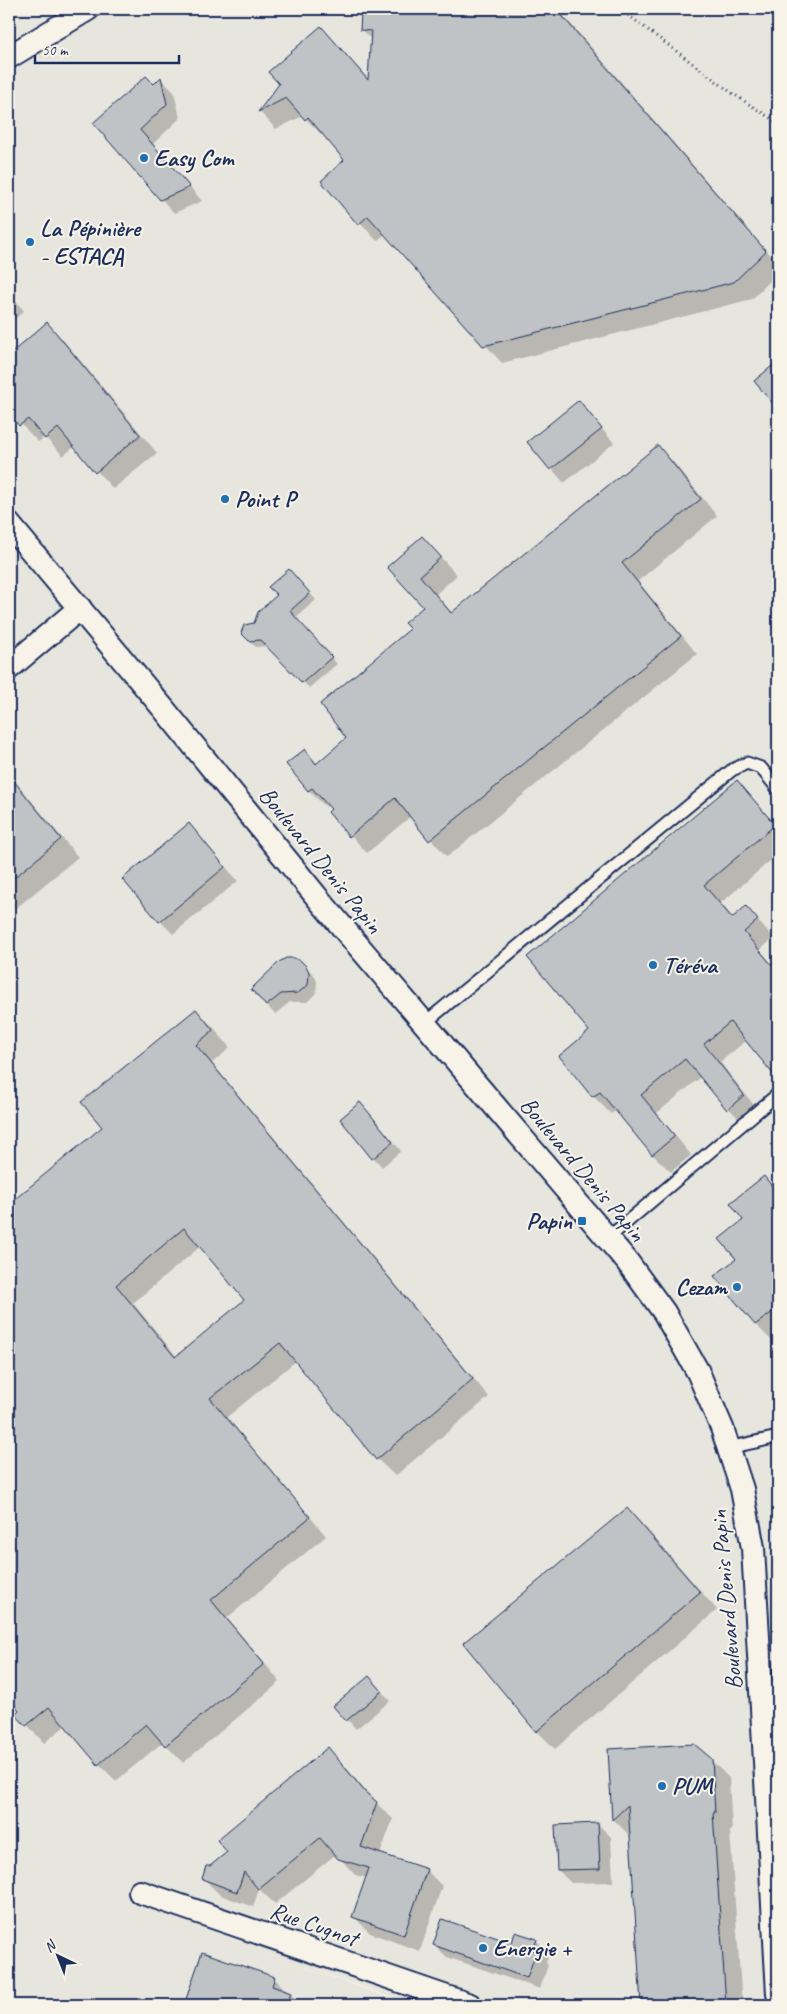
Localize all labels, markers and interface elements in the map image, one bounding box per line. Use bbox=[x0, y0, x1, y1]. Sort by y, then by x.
scale bar bbox=[35, 32, 179, 64]
text: 50 m bbox=[42, 41, 69, 60]
place label: Easy Com bbox=[154, 143, 235, 173]
marker: Easy Com bbox=[138, 152, 150, 164]
place label: La Pépinière - ESTACA bbox=[40, 213, 142, 271]
marker: La Pépinière - ESTACA bbox=[24, 236, 36, 248]
place label: Point P bbox=[235, 484, 299, 514]
marker: Point P bbox=[219, 493, 231, 505]
street label: Boulevard Denis Papin bbox=[253, 781, 389, 940]
place label: Téréva bbox=[663, 950, 719, 980]
marker: Téréva bbox=[647, 959, 659, 971]
street label: Boulevard Denis Papin bbox=[514, 1091, 652, 1247]
place label: Papin bbox=[526, 1207, 572, 1235]
marker: Papin bbox=[576, 1215, 588, 1227]
place label: Cezam bbox=[675, 1272, 728, 1302]
marker: Cezam bbox=[731, 1281, 743, 1293]
street label: Boulevard Denis Papin bbox=[703, 1509, 749, 1691]
place label: PUM bbox=[672, 1771, 715, 1801]
marker: PUM bbox=[656, 1780, 668, 1792]
street label: Rue Cugnot bbox=[266, 1895, 365, 1954]
north arrow bbox=[32, 1932, 82, 1982]
place label: Energie + bbox=[493, 1933, 573, 1963]
text: N bbox=[41, 1936, 60, 1956]
marker: Energie + bbox=[477, 1942, 489, 1954]

